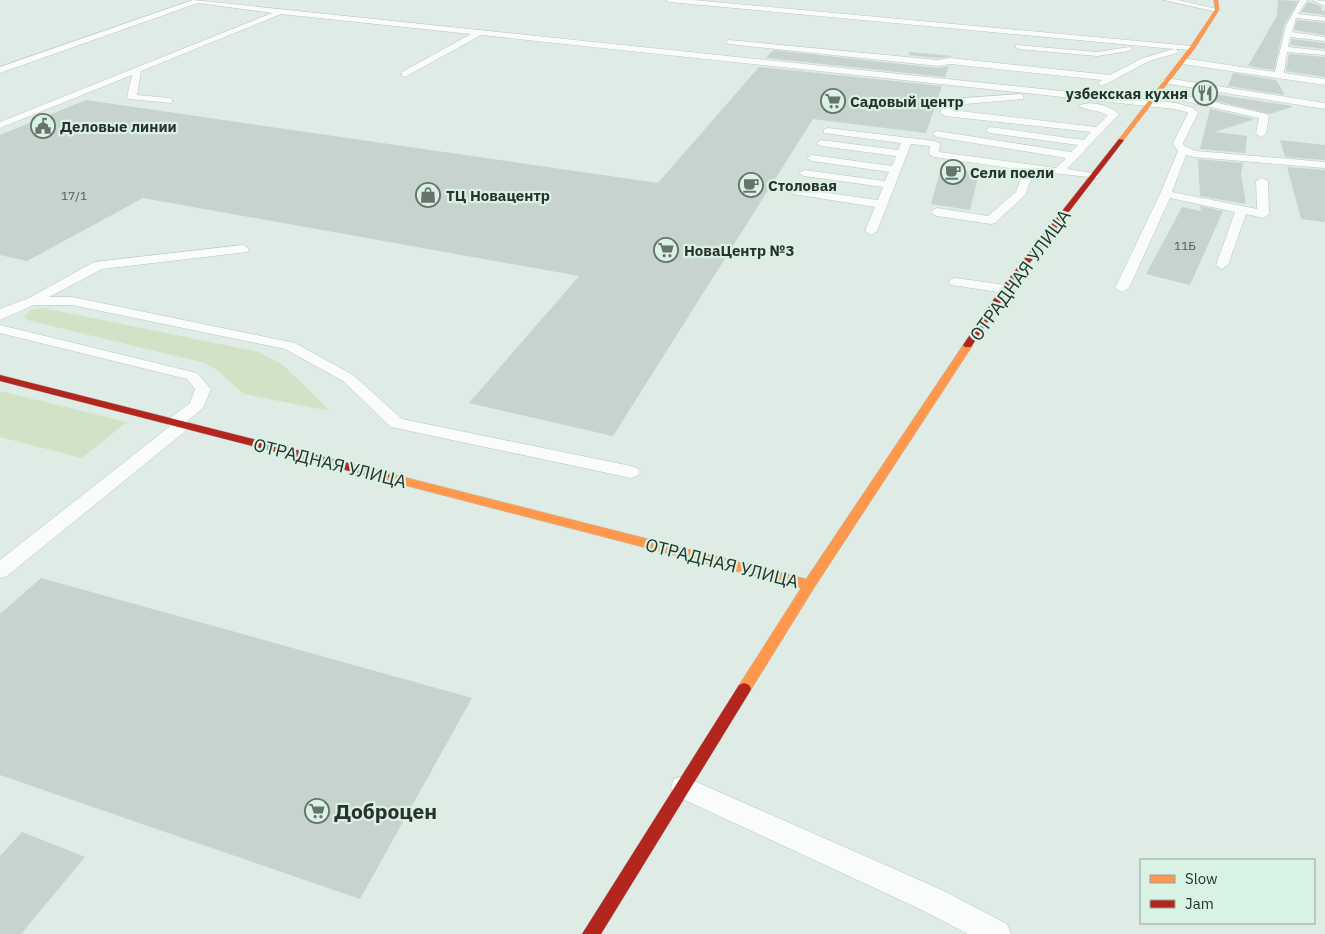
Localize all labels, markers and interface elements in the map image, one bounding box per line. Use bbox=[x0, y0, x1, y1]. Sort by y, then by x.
restaurant icon: узбекская кухня bbox=[1192, 80, 1218, 106]
place label: узбекская кухня bbox=[1066, 84, 1188, 103]
supermarket icon: Садовый центр bbox=[820, 88, 846, 114]
place label: Садовый центр bbox=[850, 92, 964, 111]
public building icon: Деловые линии bbox=[30, 113, 56, 139]
place label: Деловые линии bbox=[60, 117, 177, 136]
cafe icon: Сели поели bbox=[940, 159, 966, 185]
place label: Сели поели bbox=[970, 163, 1054, 182]
cafe icon: Столовая bbox=[738, 172, 764, 198]
place label: Столовая bbox=[768, 176, 837, 195]
shop icon: ТЦ Новацентр bbox=[415, 182, 441, 208]
place label: ТЦ Новацентр bbox=[446, 186, 550, 205]
house number: 17/1 bbox=[61, 188, 87, 203]
street label: ОТРАДНАЯ УЛИЦА bbox=[964, 204, 1076, 345]
supermarket icon: НоваЦентр №3 bbox=[653, 237, 679, 263]
house number: 11Б bbox=[1174, 238, 1196, 253]
place label: НоваЦентр №3 bbox=[684, 241, 794, 260]
street label: ОТРАДНАЯ УЛИЦА bbox=[251, 433, 410, 493]
street label: ОТРАДНАЯ УЛИЦА bbox=[643, 533, 802, 593]
place label: Доброцен bbox=[334, 797, 437, 825]
supermarket icon: Доброцен bbox=[304, 798, 330, 824]
legend bbox=[1140, 859, 1315, 924]
text: Slow bbox=[1185, 869, 1218, 888]
text: Jam bbox=[1185, 894, 1214, 913]

